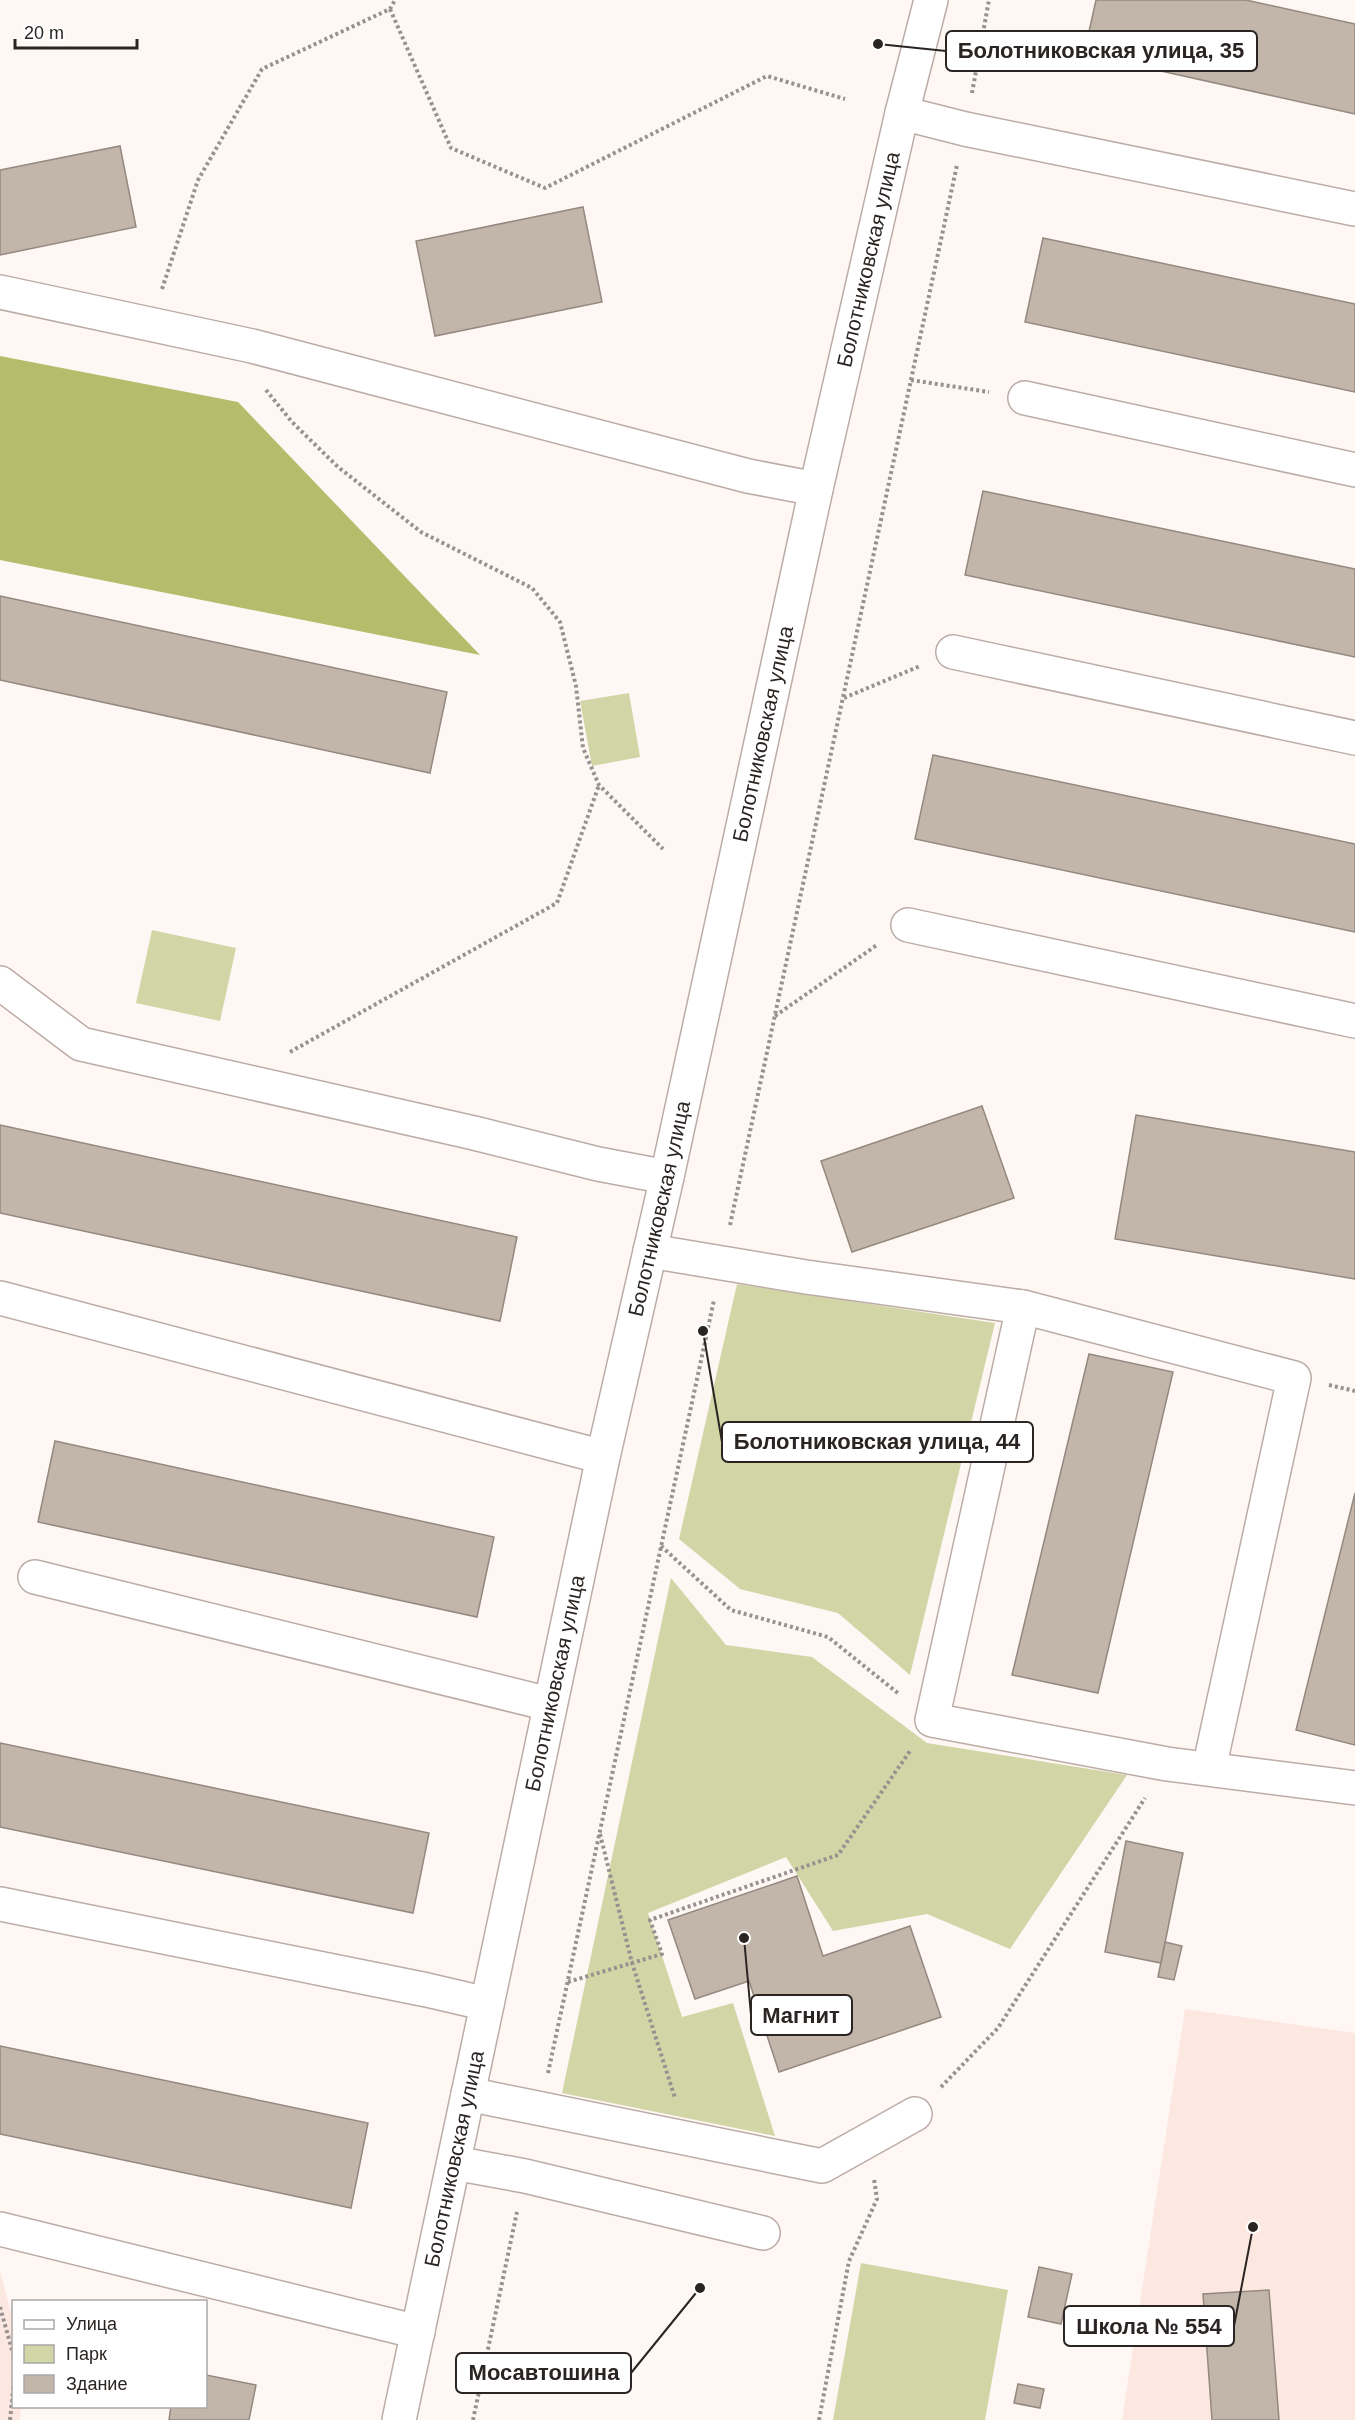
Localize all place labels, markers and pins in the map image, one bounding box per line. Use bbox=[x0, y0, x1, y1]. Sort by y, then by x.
callout: Болотниковская улица, 35 bbox=[946, 31, 1257, 71]
callout: Болотниковская улица, 44 bbox=[722, 1422, 1033, 1462]
callout: Магнит bbox=[751, 1995, 852, 2035]
callout: Школа № 554 bbox=[1064, 2306, 1234, 2346]
callout: Мосавтошина bbox=[456, 2353, 631, 2393]

